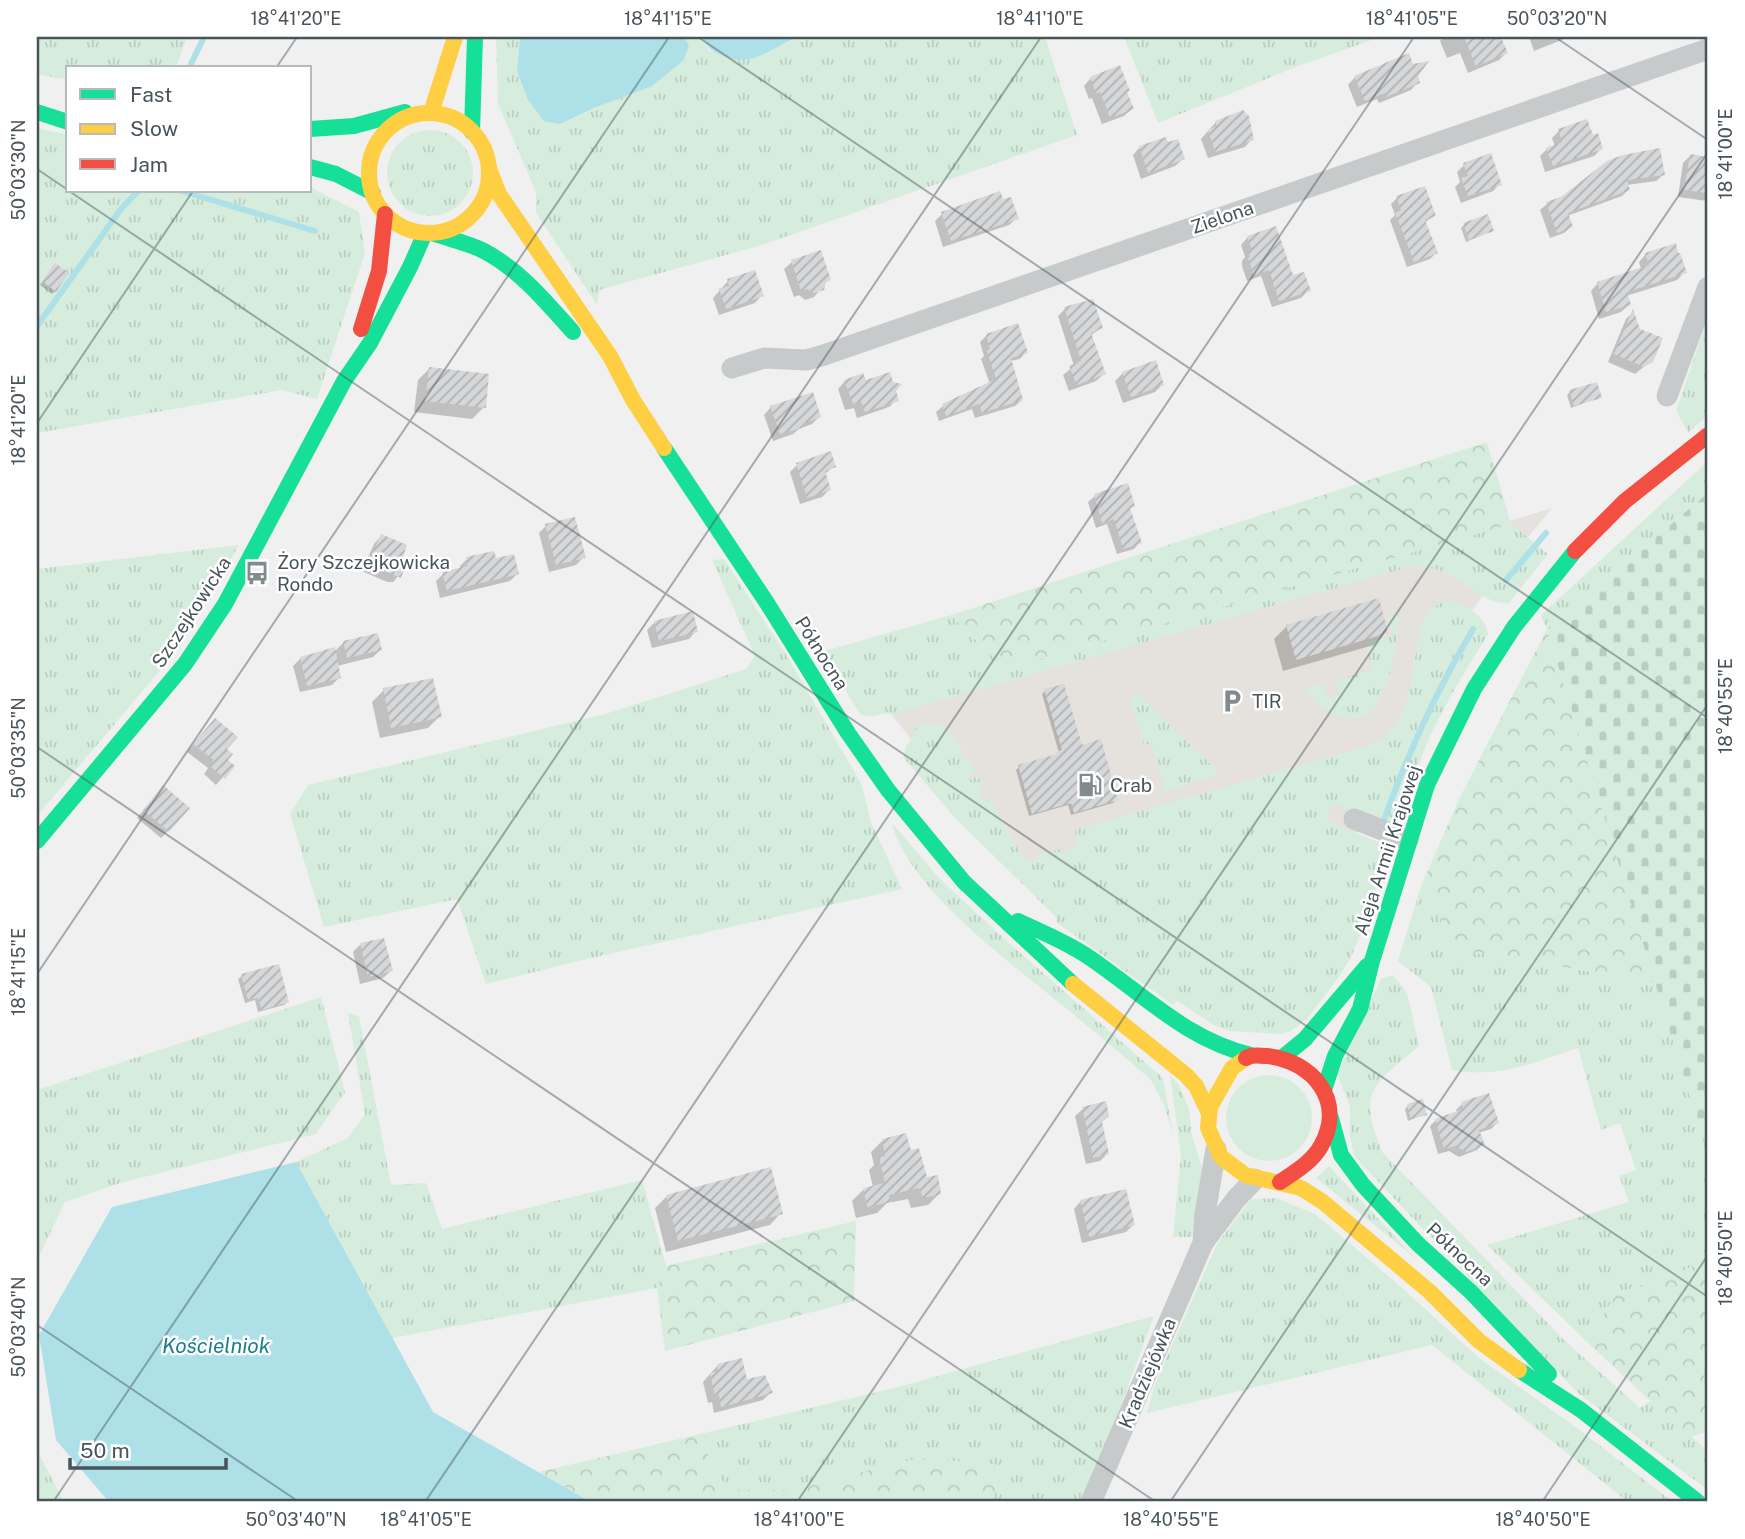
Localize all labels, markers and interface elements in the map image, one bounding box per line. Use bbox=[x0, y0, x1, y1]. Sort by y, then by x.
text: 18°41'20"E bbox=[251, 8, 342, 29]
text: 18°41'15"E bbox=[624, 8, 712, 29]
text: 18°41'10"E bbox=[996, 8, 1084, 29]
text: 18°41'05"E bbox=[1366, 8, 1458, 29]
text: 50°03'20"N bbox=[1507, 8, 1607, 29]
legend bbox=[66, 66, 312, 192]
text: Fast bbox=[130, 82, 172, 107]
text: 18°41'00"E bbox=[1715, 108, 1736, 200]
text: Slow bbox=[130, 116, 178, 141]
text: 50°03'30"N bbox=[8, 119, 29, 221]
text: Jam bbox=[130, 152, 168, 177]
street label: Zielona bbox=[1188, 196, 1256, 238]
text: 18°41'20"E bbox=[8, 375, 29, 466]
place label: Żory Szczejkowicka Rondo bbox=[277, 551, 450, 595]
street label: Szczejkowicka bbox=[147, 552, 235, 672]
bus stop icon: Żory Szczejkowicka Rondo bbox=[243, 559, 271, 587]
street label: Północna bbox=[791, 612, 853, 694]
text: 18°40'55"E bbox=[1715, 658, 1736, 754]
parking icon: TIR bbox=[1218, 687, 1246, 715]
place label: TIR bbox=[1252, 690, 1282, 712]
text: 50°03'35"N bbox=[8, 697, 29, 799]
street label: Aleja Armii Krajowej bbox=[1349, 762, 1425, 938]
fuel station icon: Crab bbox=[1076, 771, 1104, 799]
place label: Crab bbox=[1110, 774, 1152, 796]
text: 18°41'15"E bbox=[8, 928, 29, 1016]
text: 18°40'50"E bbox=[1715, 1210, 1736, 1306]
street label: Północna bbox=[1422, 1218, 1498, 1290]
text: 50°03'40"N bbox=[8, 1276, 29, 1378]
street label: Kradziejówka bbox=[1114, 1314, 1180, 1432]
water label: Kościelniok bbox=[162, 1333, 271, 1358]
scale bar bbox=[70, 1427, 226, 1471]
text: 50 m bbox=[80, 1438, 130, 1463]
text: 50°03'40"N bbox=[245, 1509, 347, 1530]
text: 18°41'05"E bbox=[380, 1509, 472, 1530]
text: 18°41'00"E bbox=[753, 1509, 845, 1530]
text: 18°40'55"E bbox=[1123, 1509, 1219, 1530]
text: 18°40'50"E bbox=[1495, 1509, 1591, 1530]

